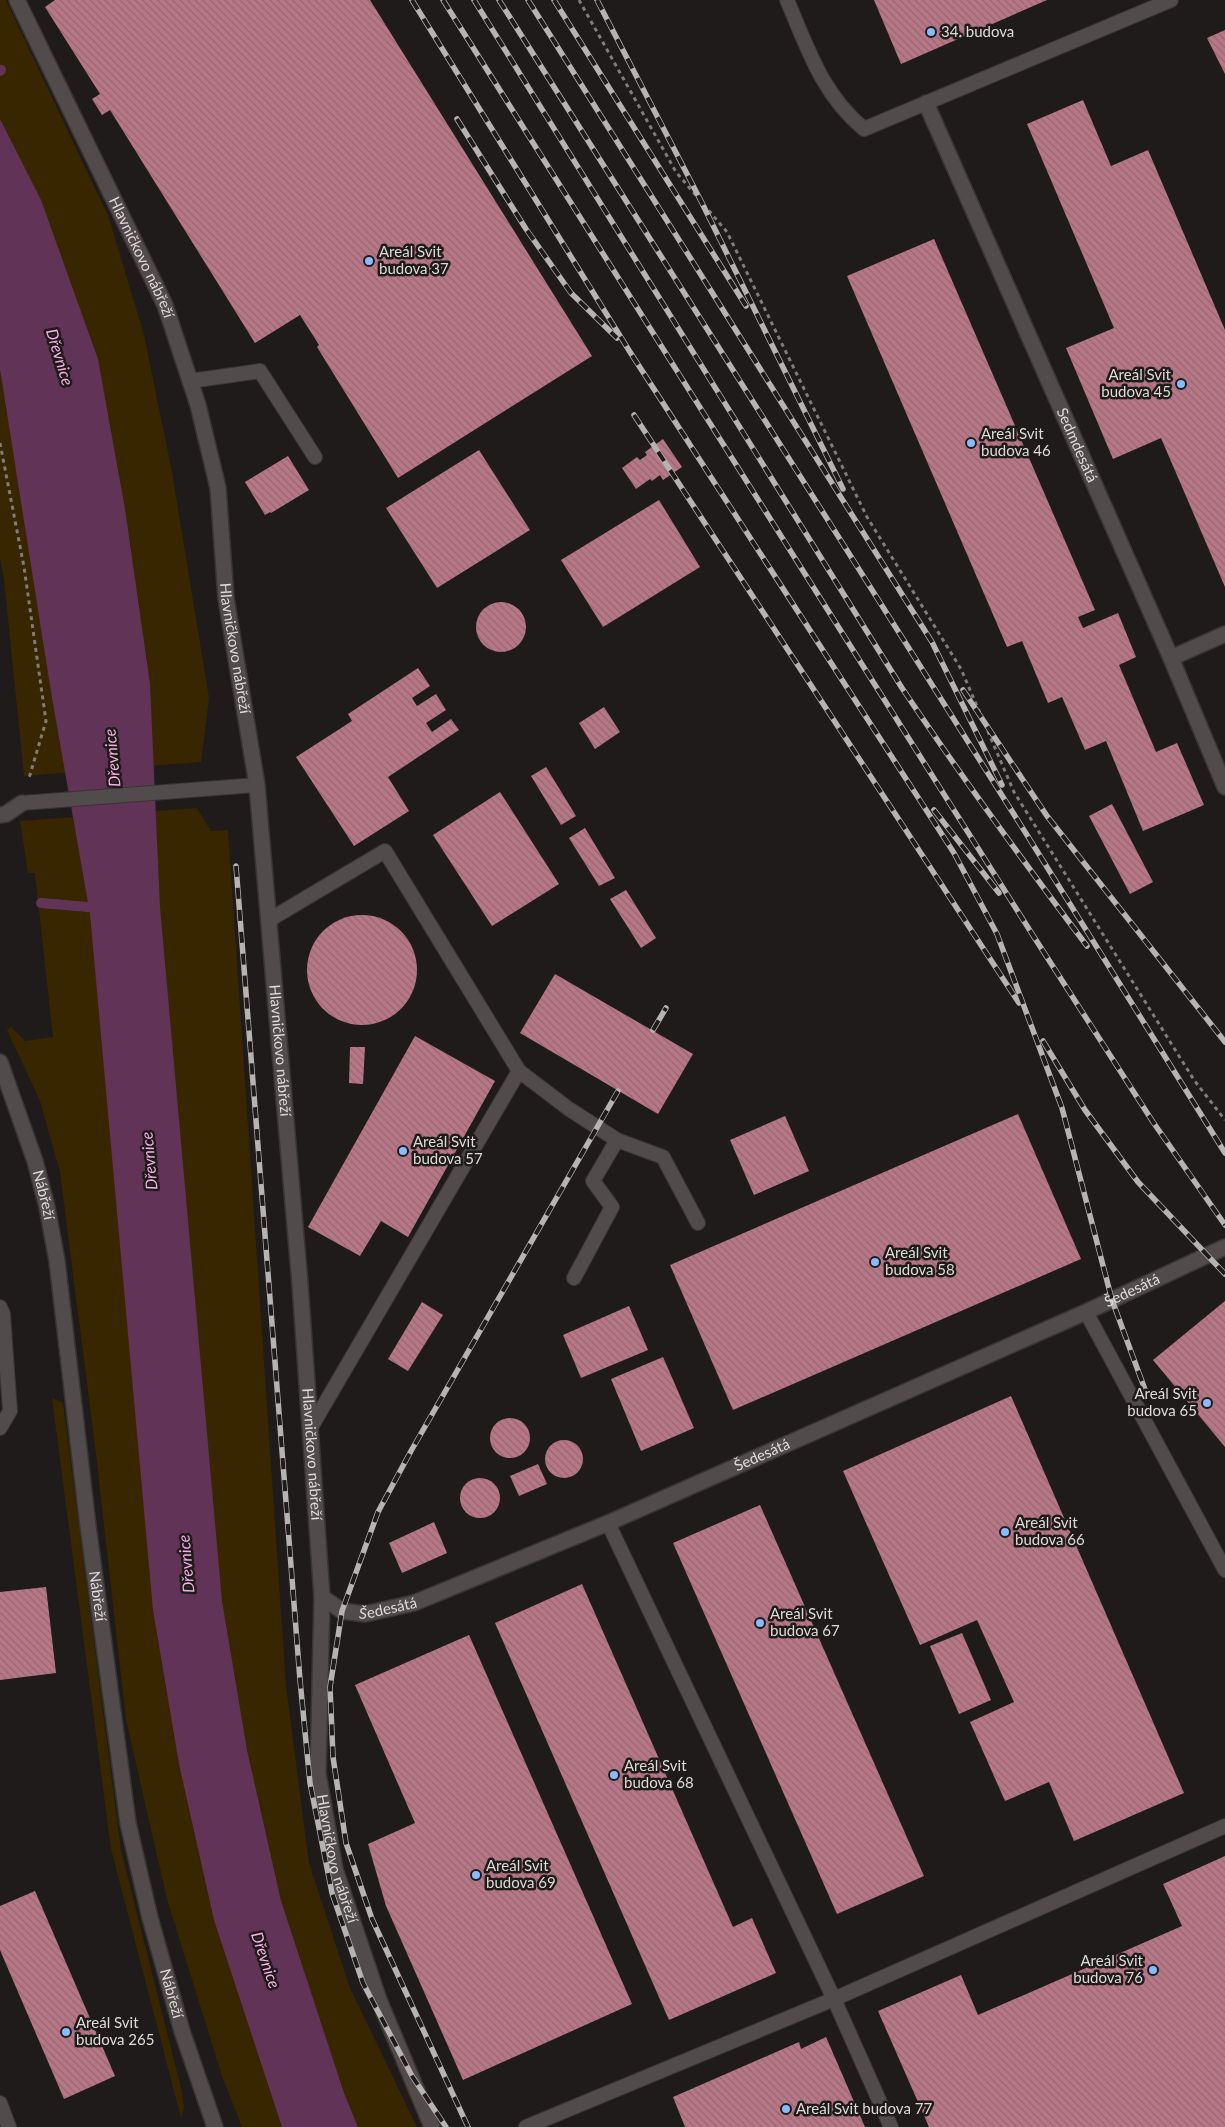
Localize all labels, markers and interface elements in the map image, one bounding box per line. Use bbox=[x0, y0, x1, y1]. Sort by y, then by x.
place label: 34. budova bbox=[941, 22, 1014, 40]
marker: 34. budova bbox=[925, 26, 937, 38]
street label: Hlavničkovo nábřeží bbox=[106, 193, 179, 321]
place label: Areál Svit budova 37 bbox=[379, 242, 449, 277]
marker: Areál Svit budova 37 bbox=[363, 255, 375, 267]
water label: Dřevnice bbox=[43, 326, 78, 388]
place label: Areál Svit budova 45 bbox=[1101, 365, 1172, 400]
marker: Areál Svit budova 45 bbox=[1175, 378, 1187, 390]
street label: Sedmdesátá bbox=[1054, 405, 1102, 485]
place label: Areál Svit budova 46 bbox=[981, 424, 1051, 459]
marker: Areál Svit budova 46 bbox=[965, 437, 977, 449]
street label: Hlavničkovo nábřeží bbox=[217, 582, 255, 716]
water label: Dřevnice bbox=[99, 728, 124, 788]
street label: Hlavničkovo nábřeží bbox=[266, 984, 296, 1118]
water label: Dřevnice bbox=[136, 1131, 161, 1191]
place label: Areál Svit budova 57 bbox=[413, 1132, 483, 1167]
marker: Areál Svit budova 57 bbox=[397, 1145, 409, 1157]
street label: Nábřeží bbox=[30, 1168, 59, 1222]
place label: Areál Svit budova 58 bbox=[885, 1243, 955, 1278]
marker: Areál Svit budova 58 bbox=[869, 1256, 881, 1268]
street label: Šedesátá bbox=[1101, 1269, 1162, 1310]
place label: Areál Svit budova 65 bbox=[1127, 1384, 1198, 1419]
street label: Hlavničkovo nábřeží bbox=[299, 1388, 327, 1522]
marker: Areál Svit budova 65 bbox=[1201, 1397, 1213, 1409]
street label: Šedesátá bbox=[731, 1434, 792, 1474]
place label: Areál Svit budova 66 bbox=[1015, 1513, 1085, 1548]
marker: Areál Svit budova 66 bbox=[999, 1526, 1011, 1538]
water label: Dřevnice bbox=[173, 1534, 198, 1594]
street label: Nábřeží bbox=[86, 1570, 111, 1624]
street label: Šedesátá bbox=[358, 1593, 418, 1622]
place label: Areál Svit budova 67 bbox=[770, 1604, 840, 1639]
marker: Areál Svit budova 67 bbox=[754, 1617, 766, 1629]
place label: Areál Svit budova 68 bbox=[624, 1756, 694, 1791]
marker: Areál Svit budova 68 bbox=[608, 1769, 620, 1781]
street label: Hlavničkovo nábřeží bbox=[314, 1793, 363, 1926]
place label: Areál Svit budova 69 bbox=[486, 1856, 556, 1891]
marker: Areál Svit budova 69 bbox=[470, 1869, 482, 1881]
water label: Dřevnice bbox=[248, 1929, 285, 1991]
place label: Areál Svit budova 76 bbox=[1073, 1951, 1144, 1986]
marker: Areál Svit budova 76 bbox=[1147, 1964, 1159, 1976]
street label: Nábřeží bbox=[157, 1967, 188, 2021]
place label: Areál Svit budova 265 bbox=[76, 2013, 154, 2048]
marker: Areál Svit budova 265 bbox=[60, 2026, 72, 2038]
place label: Areál Svit budova 77 bbox=[796, 2099, 932, 2117]
marker: Areál Svit budova 77 bbox=[780, 2103, 792, 2115]

